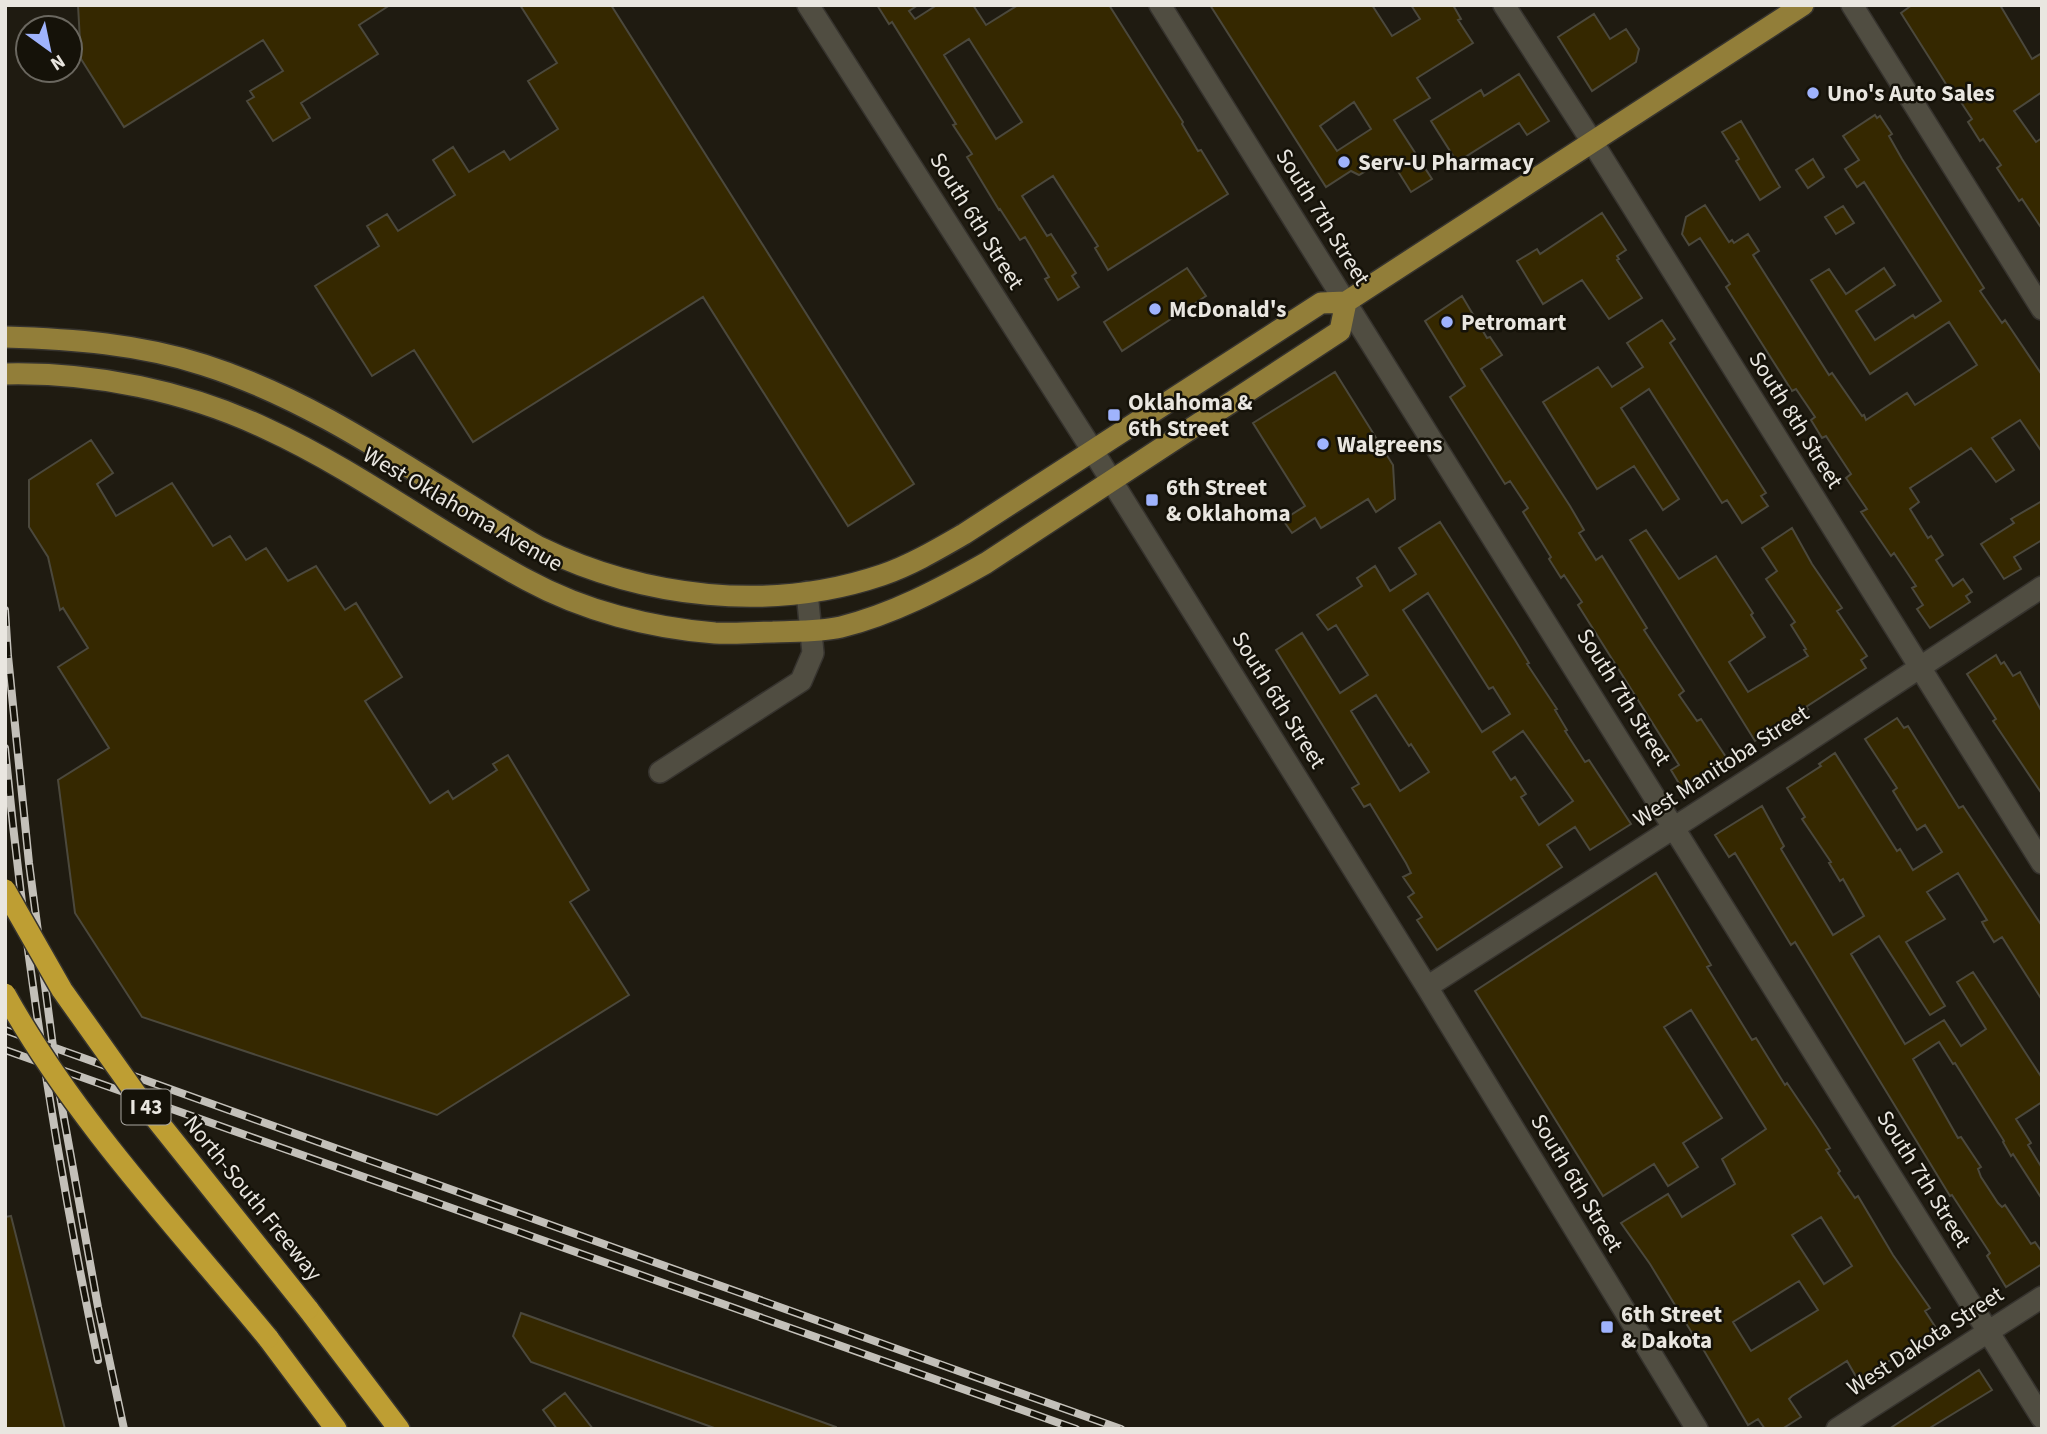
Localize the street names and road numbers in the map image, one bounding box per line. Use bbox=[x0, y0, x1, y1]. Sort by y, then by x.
street label: South 7th Street bbox=[1268, 142, 1378, 292]
street label: South 6th Street bbox=[922, 146, 1032, 296]
street label: South 8th Street bbox=[1741, 345, 1851, 495]
street label: West Oklahoma Avenue bbox=[357, 438, 569, 580]
street label: South 7th Street bbox=[1569, 622, 1679, 772]
street label: South 6th Street bbox=[1224, 625, 1334, 775]
street label: West Manitoba Street bbox=[1627, 697, 1816, 835]
road number: I 43 bbox=[122, 1090, 170, 1124]
street label: South 7th Street bbox=[1869, 1104, 1979, 1254]
street label: North-South Freeway bbox=[176, 1108, 330, 1288]
street label: South 6th Street bbox=[1523, 1108, 1631, 1259]
street label: West Dakota Street bbox=[1840, 1278, 2010, 1404]

